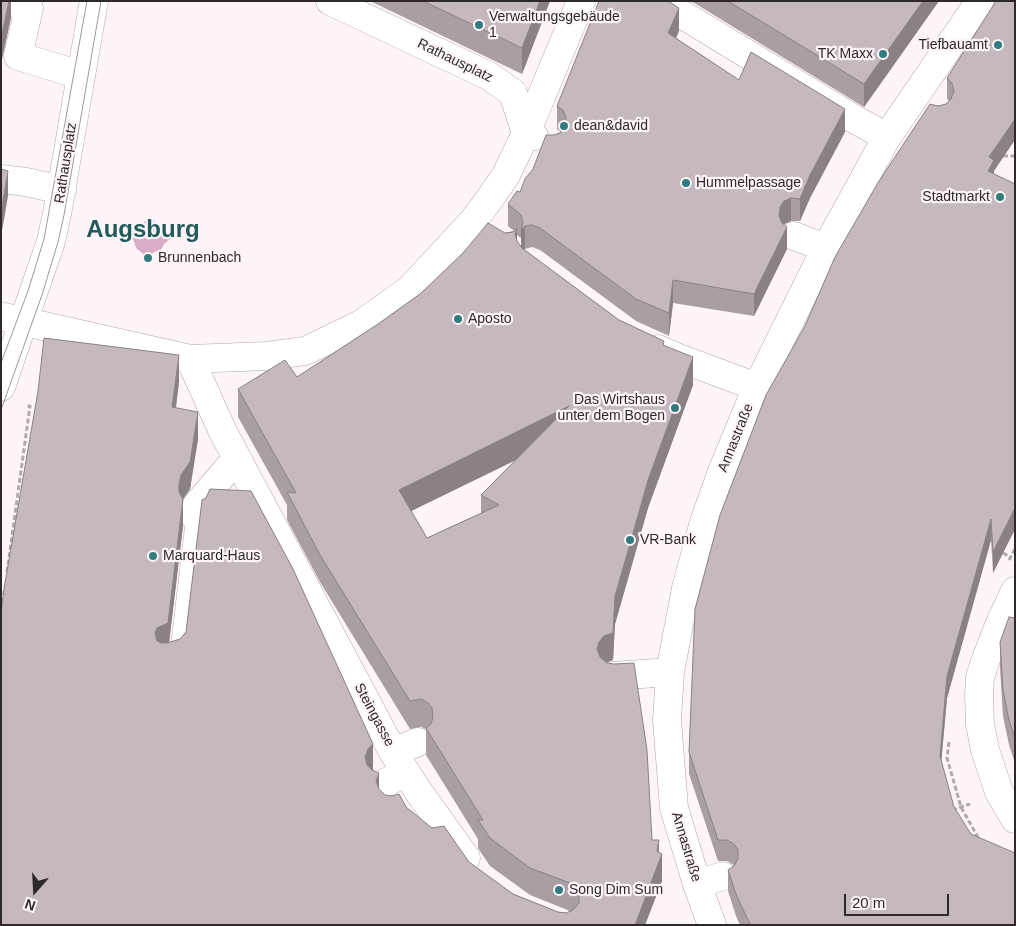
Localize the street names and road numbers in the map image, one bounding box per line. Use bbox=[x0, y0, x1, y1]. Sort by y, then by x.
street label: Rathausplatz bbox=[415, 36, 495, 86]
street label: Rathausplatz bbox=[51, 121, 81, 205]
street label: Annastraße bbox=[715, 401, 757, 475]
street label: Steingasse bbox=[350, 680, 398, 750]
street label: Annastraße bbox=[667, 810, 705, 884]

